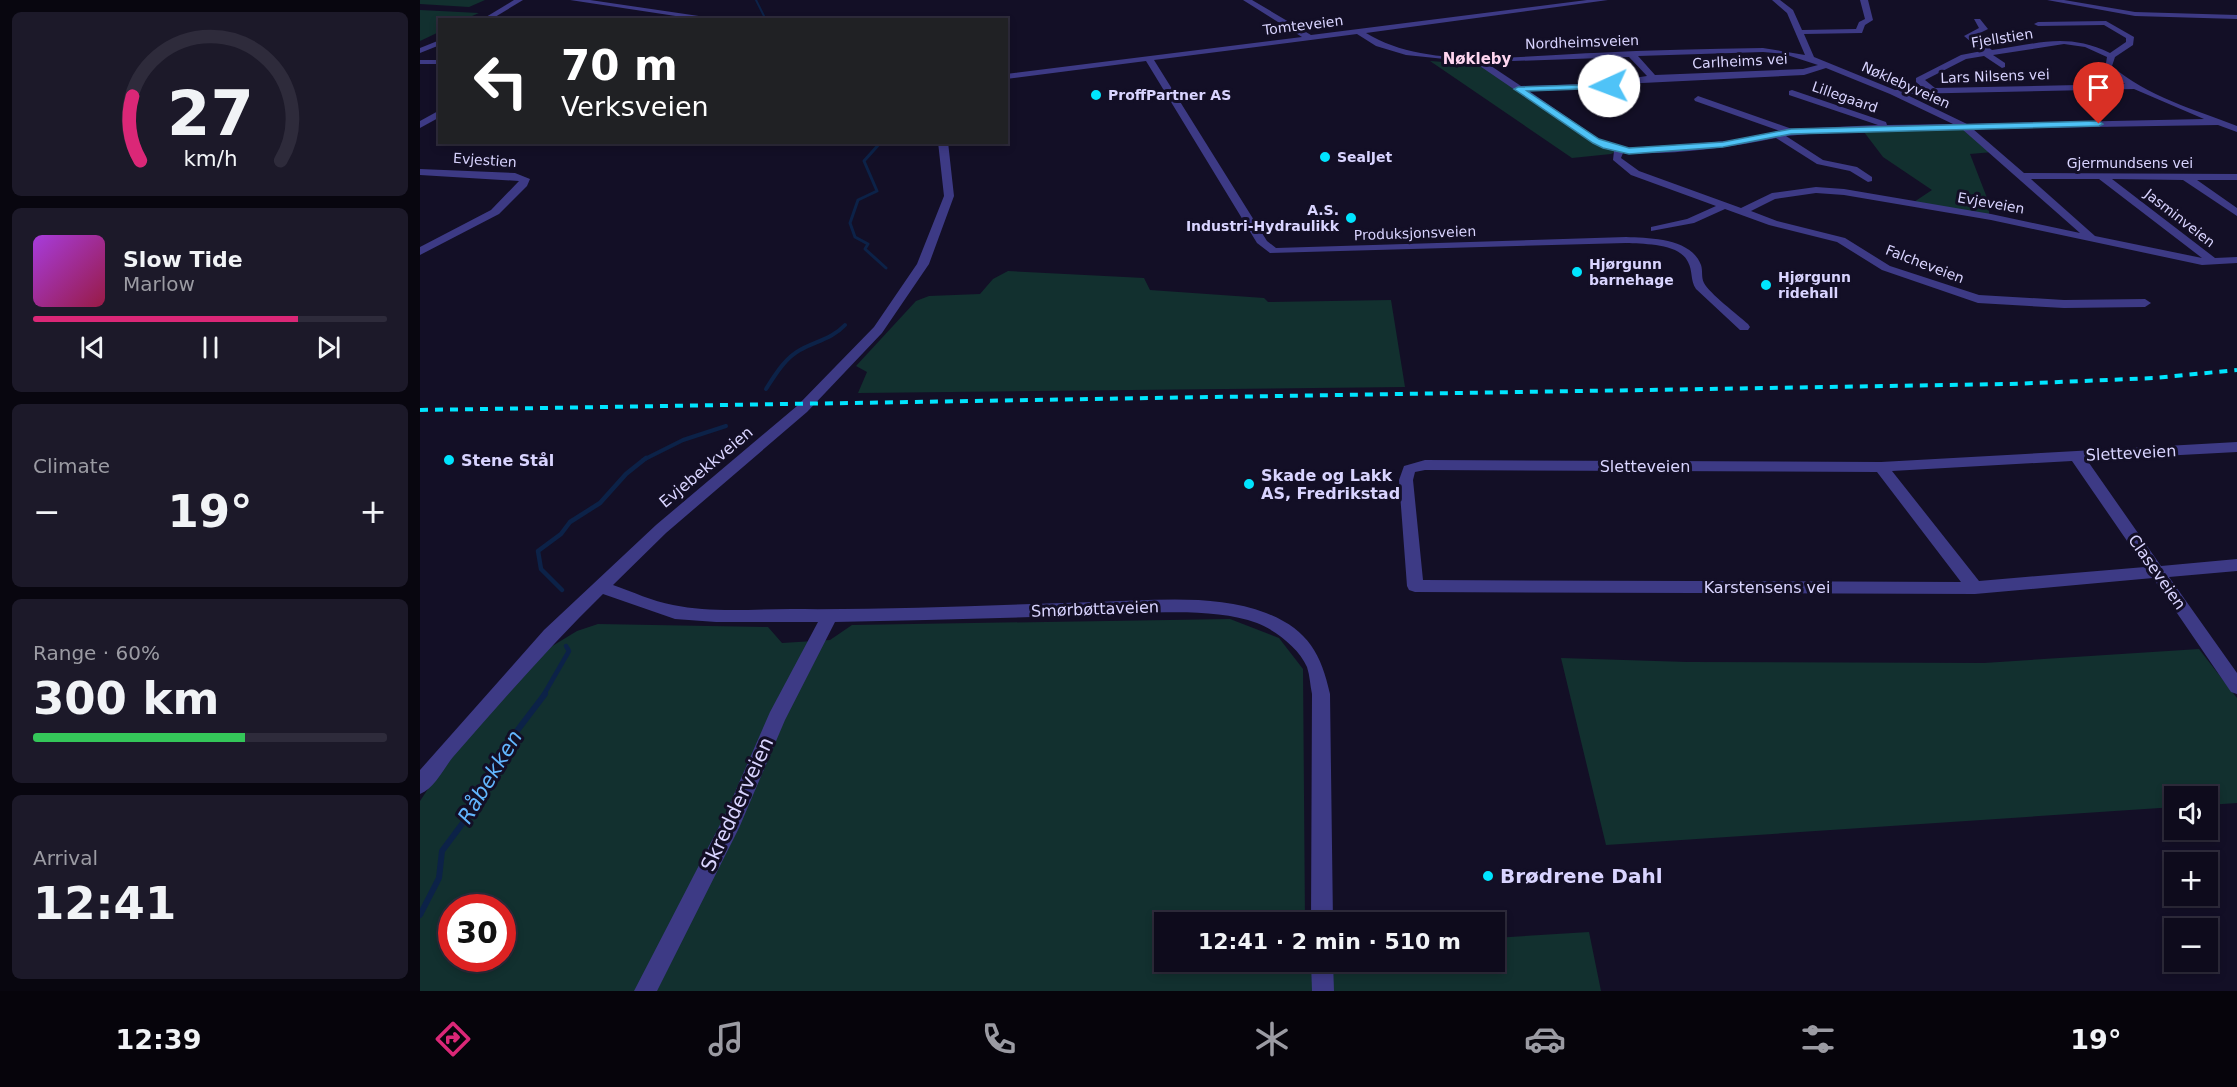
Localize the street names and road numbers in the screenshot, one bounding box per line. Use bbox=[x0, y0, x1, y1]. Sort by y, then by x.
street label: Tomteveien bbox=[1261, 12, 1344, 38]
street label: Fjellstien bbox=[1970, 25, 2034, 51]
street label: Nordheimsveien bbox=[1525, 32, 1639, 52]
street label: Carlheims vei bbox=[1692, 51, 1788, 71]
street label: Nøklebyveien bbox=[1859, 58, 1953, 112]
street label: Lars Nilsens vei bbox=[1940, 66, 2050, 86]
street label: Lillegaard bbox=[1810, 78, 1880, 116]
street label: Evjestien bbox=[453, 150, 517, 170]
street label: Gjermundsens vei bbox=[2067, 155, 2193, 171]
street label: Jasminveien bbox=[2141, 185, 2218, 250]
street label: Evjeveien bbox=[1956, 189, 2026, 217]
street label: Produksjonsveien bbox=[1354, 223, 1476, 243]
street label: Falcheveien bbox=[1884, 242, 1966, 286]
street label: Evjebekkveien bbox=[655, 422, 757, 512]
street label: Sletteveien bbox=[2085, 441, 2177, 465]
street label: Sletteveien bbox=[1600, 457, 1690, 476]
street label: Claseveien bbox=[2124, 531, 2190, 613]
street label: Karstensens vei bbox=[1704, 578, 1830, 597]
street label: Smørbøttaveien bbox=[1031, 597, 1159, 621]
street label: Skredderveien bbox=[695, 733, 779, 875]

